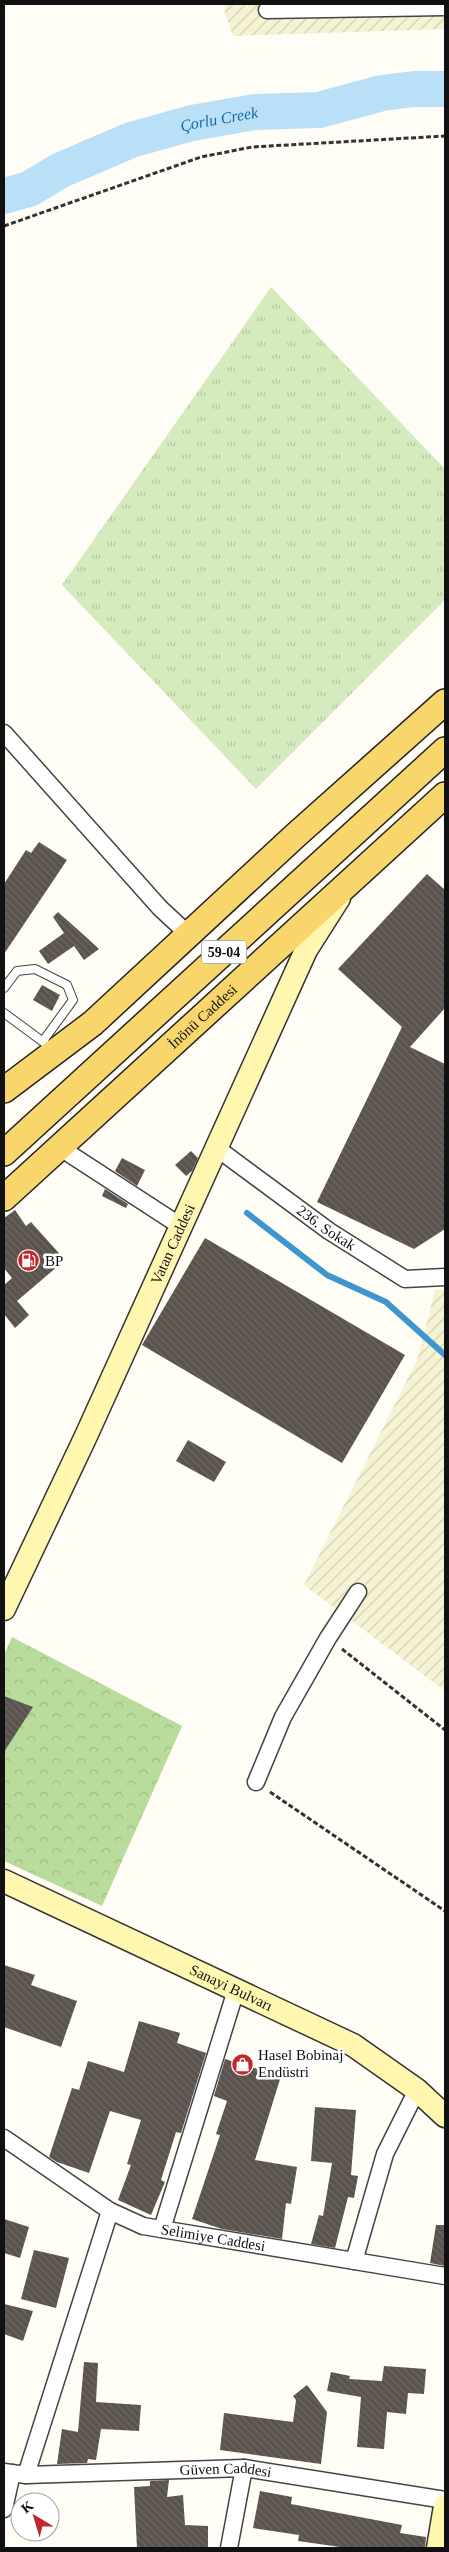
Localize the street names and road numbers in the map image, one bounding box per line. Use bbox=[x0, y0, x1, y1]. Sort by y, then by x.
road number: 59-04 bbox=[202, 940, 246, 964]
street label: İnönü Caddesi bbox=[165, 981, 240, 1052]
street label: Vatan Caddesi bbox=[148, 1202, 198, 1287]
street label: 236. Sokak bbox=[294, 1202, 359, 1254]
street label: Sanayi Bulvarı bbox=[187, 1961, 275, 2014]
street label: Selimiye Caddesi bbox=[160, 2221, 266, 2254]
street label: Güven Caddesi bbox=[179, 2460, 273, 2480]

